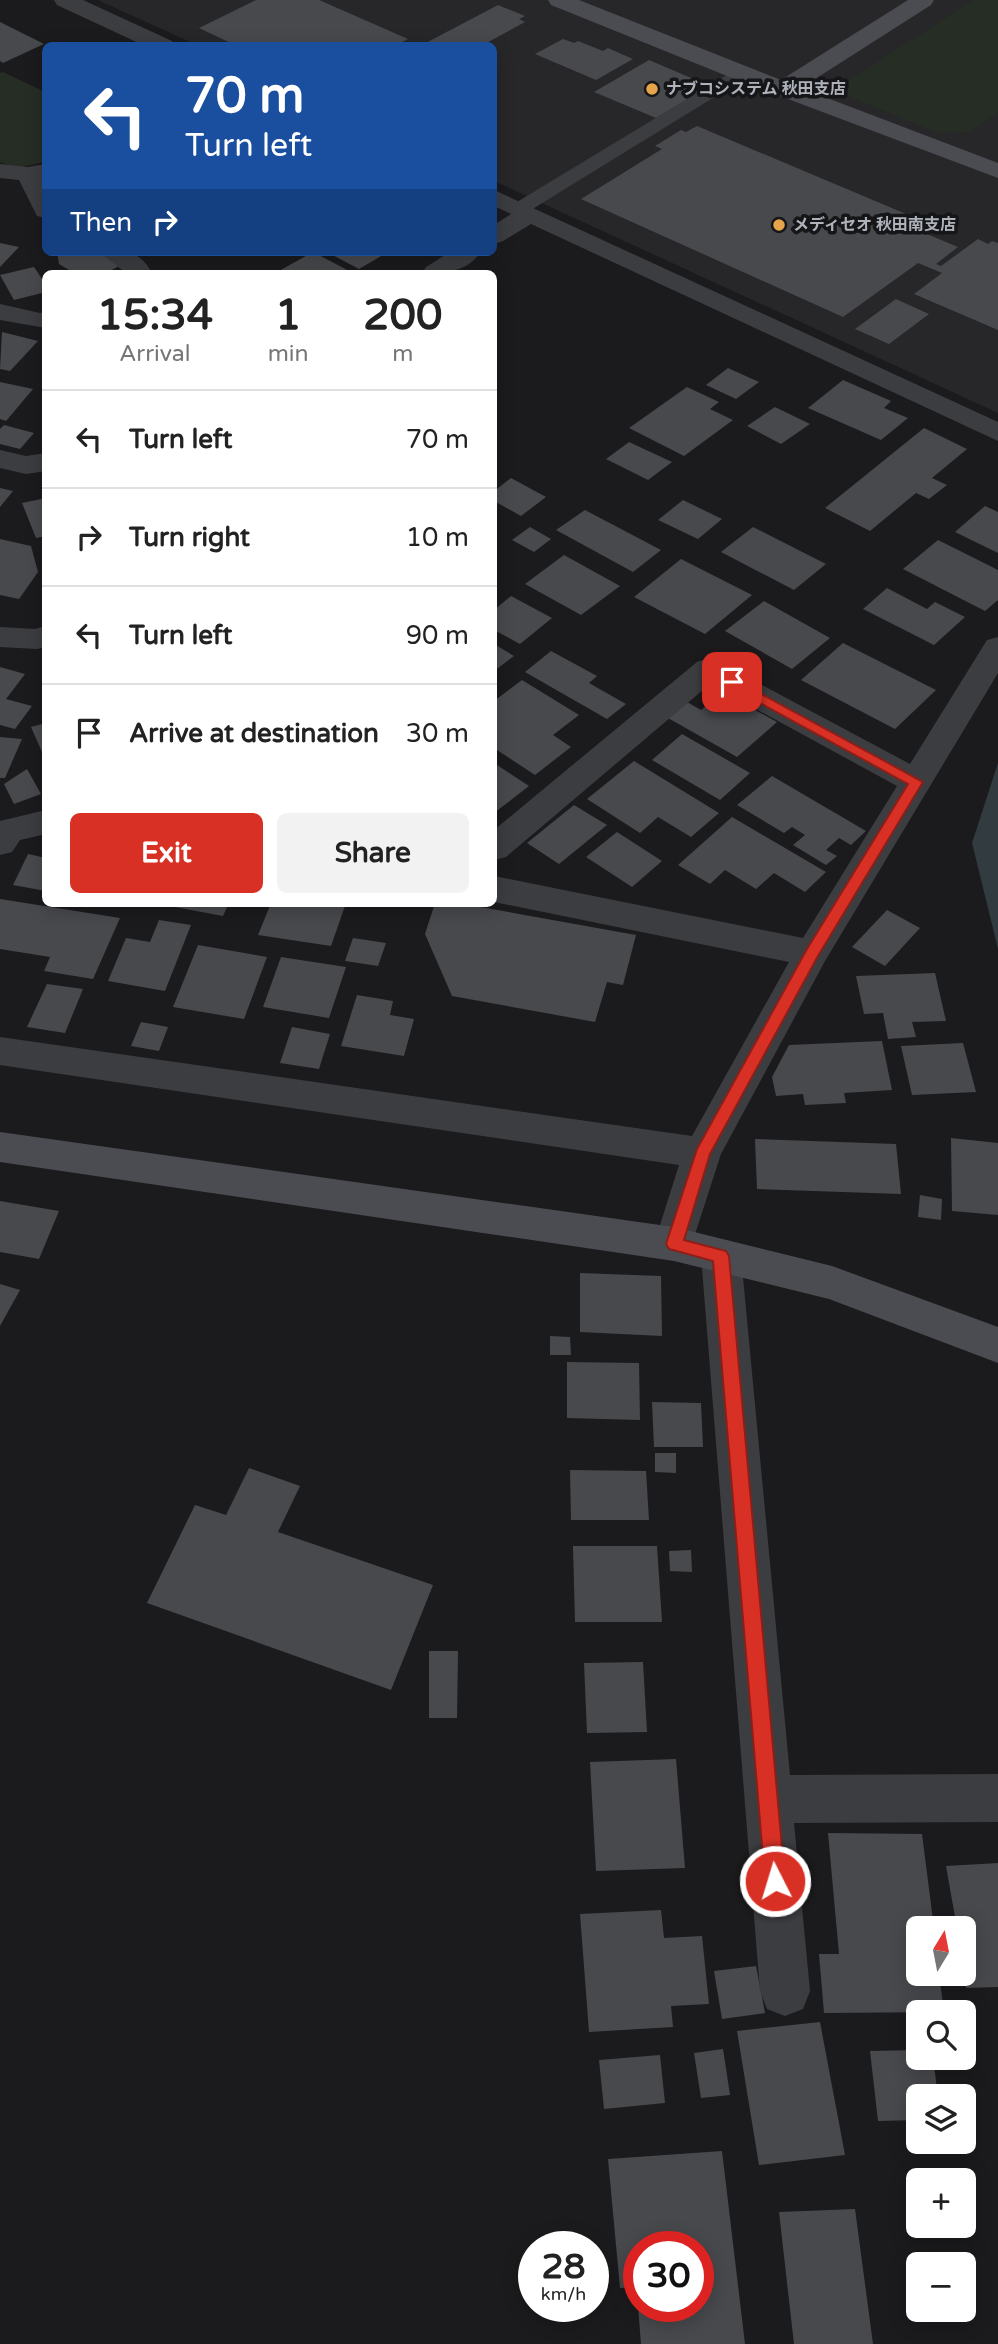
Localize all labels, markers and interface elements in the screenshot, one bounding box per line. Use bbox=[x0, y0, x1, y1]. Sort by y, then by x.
text: 70 m bbox=[185, 67, 304, 126]
icon: left bbox=[70, 70, 161, 161]
place label: ナブコシステム 秋田支店 bbox=[666, 79, 846, 99]
marker: ナブコシステム 秋田支店 bbox=[644, 81, 660, 97]
text: Turn left bbox=[185, 127, 312, 165]
icon: right bbox=[146, 203, 184, 241]
text: Then bbox=[70, 207, 132, 238]
place label: メディセオ 秋田南支店 bbox=[793, 215, 956, 235]
marker: メディセオ 秋田南支店 bbox=[771, 217, 787, 233]
text: 15:34 bbox=[97, 290, 213, 341]
text: 1 bbox=[275, 290, 301, 341]
text: 200 bbox=[363, 290, 442, 341]
text: Arrival bbox=[119, 340, 190, 368]
text: min bbox=[268, 340, 309, 368]
text: m bbox=[392, 340, 413, 368]
icon: left bbox=[70, 420, 108, 458]
text: Turn left bbox=[129, 424, 232, 455]
text: 70 m bbox=[406, 424, 469, 455]
icon: right bbox=[70, 518, 108, 556]
text: Turn right bbox=[129, 522, 250, 553]
text: 10 m bbox=[406, 522, 469, 553]
icon: left bbox=[70, 616, 108, 654]
text: Turn left bbox=[129, 620, 232, 651]
text: 90 m bbox=[406, 620, 469, 651]
pin bbox=[702, 652, 762, 712]
icon: arrive bbox=[713, 663, 751, 701]
icon: arrive bbox=[70, 714, 108, 752]
text: Arrive at destination bbox=[129, 718, 379, 749]
text: 30 m bbox=[406, 718, 469, 749]
button: Exit bbox=[70, 813, 263, 893]
button: Share bbox=[277, 813, 469, 893]
position arrow bbox=[738, 1844, 812, 1918]
north arrow bbox=[906, 1916, 976, 1986]
map controls bbox=[906, 1916, 976, 2322]
button: search bbox=[906, 2000, 976, 2070]
button: layers bbox=[906, 2084, 976, 2154]
button: + bbox=[906, 2168, 976, 2238]
speed limit sign: 30 bbox=[623, 2231, 714, 2322]
text: 28 bbox=[542, 2246, 585, 2288]
button: − bbox=[906, 2252, 976, 2322]
text: km/h bbox=[541, 2283, 586, 2305]

